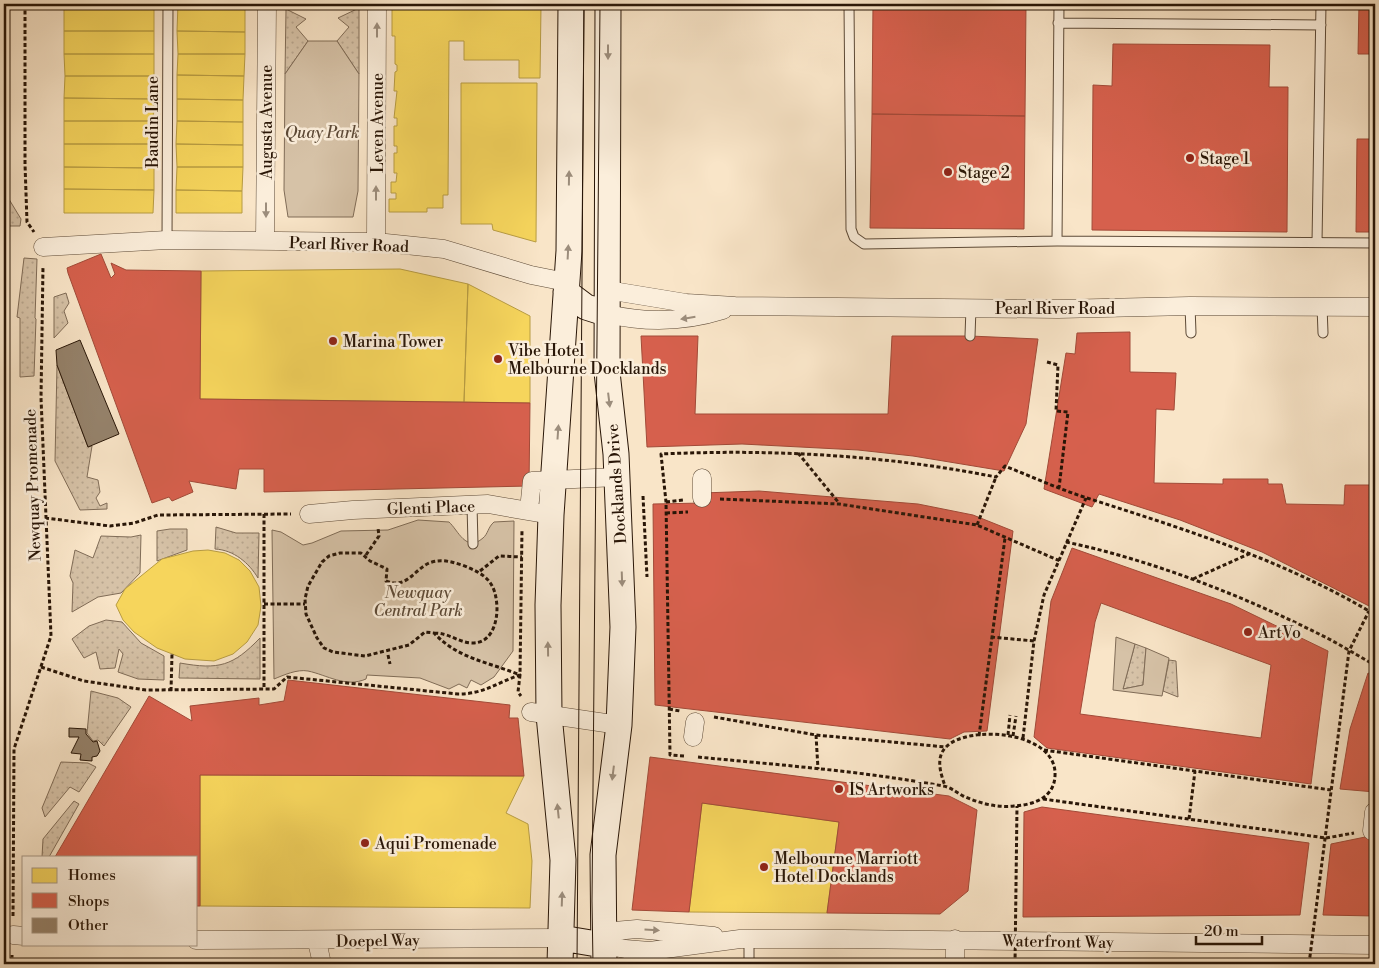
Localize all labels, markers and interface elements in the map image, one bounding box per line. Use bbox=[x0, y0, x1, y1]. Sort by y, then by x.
one-way arrow bbox=[373, 22, 381, 38]
one-way arrow bbox=[604, 45, 612, 61]
street label: Augusta Avenue bbox=[257, 65, 277, 180]
street label: Leven Avenue bbox=[368, 73, 388, 173]
street label: Baudin Lane bbox=[143, 76, 163, 169]
park label: Quay Park bbox=[285, 123, 359, 143]
place label: Stage 1 bbox=[1200, 149, 1250, 169]
marker: Stage 1 bbox=[1184, 152, 1196, 164]
place label: Stage 2 bbox=[958, 163, 1010, 183]
marker: Stage 2 bbox=[942, 166, 954, 178]
one-way arrow bbox=[566, 170, 574, 186]
one-way arrow bbox=[372, 185, 380, 201]
one-way arrow bbox=[262, 202, 270, 218]
street label: Pearl River Road bbox=[289, 233, 409, 257]
one-way arrow bbox=[565, 244, 573, 260]
street label: Pearl River Road bbox=[995, 299, 1115, 319]
one-way arrow bbox=[680, 314, 696, 322]
place label: Marina Tower bbox=[343, 332, 443, 352]
marker: Marina Tower bbox=[327, 335, 339, 347]
place label: Vibe Hotel Melbourne Docklands bbox=[507, 341, 667, 379]
marker: Vibe Hotel Melbourne Docklands bbox=[492, 353, 504, 365]
one-way arrow bbox=[605, 392, 613, 408]
street label: Newquay Promenade bbox=[20, 408, 46, 561]
street label: Docklands Drive bbox=[603, 423, 631, 545]
one-way arrow bbox=[554, 424, 562, 440]
street label: Glenti Place bbox=[387, 496, 476, 520]
one-way arrow bbox=[619, 571, 627, 587]
park label: Newquay Central Park bbox=[373, 583, 463, 621]
place label: ArtVo bbox=[1257, 623, 1301, 643]
marker: ArtVo bbox=[1242, 626, 1254, 638]
one-way arrow bbox=[544, 641, 552, 657]
one-way arrow bbox=[609, 766, 617, 782]
place label: IS Artworks bbox=[849, 780, 934, 800]
marker: IS Artworks bbox=[833, 783, 845, 795]
one-way arrow bbox=[554, 803, 562, 819]
place label: Aqui Promenade bbox=[374, 834, 497, 854]
marker: Aqui Promenade bbox=[359, 837, 371, 849]
place label: Melbourne Marriott Hotel Docklands bbox=[774, 849, 919, 887]
legend bbox=[22, 856, 198, 946]
marker: Melbourne Marriott Hotel Docklands bbox=[758, 861, 770, 873]
text: Homes bbox=[68, 866, 116, 885]
one-way arrow bbox=[559, 891, 567, 907]
text: Shops bbox=[68, 892, 109, 911]
scale bar bbox=[1196, 913, 1263, 945]
text: Other bbox=[68, 916, 109, 935]
text: 20 m bbox=[1204, 922, 1239, 941]
one-way arrow bbox=[644, 926, 660, 934]
street label: Doepel Way bbox=[336, 930, 420, 952]
street label: Waterfront Way bbox=[1001, 931, 1114, 953]

